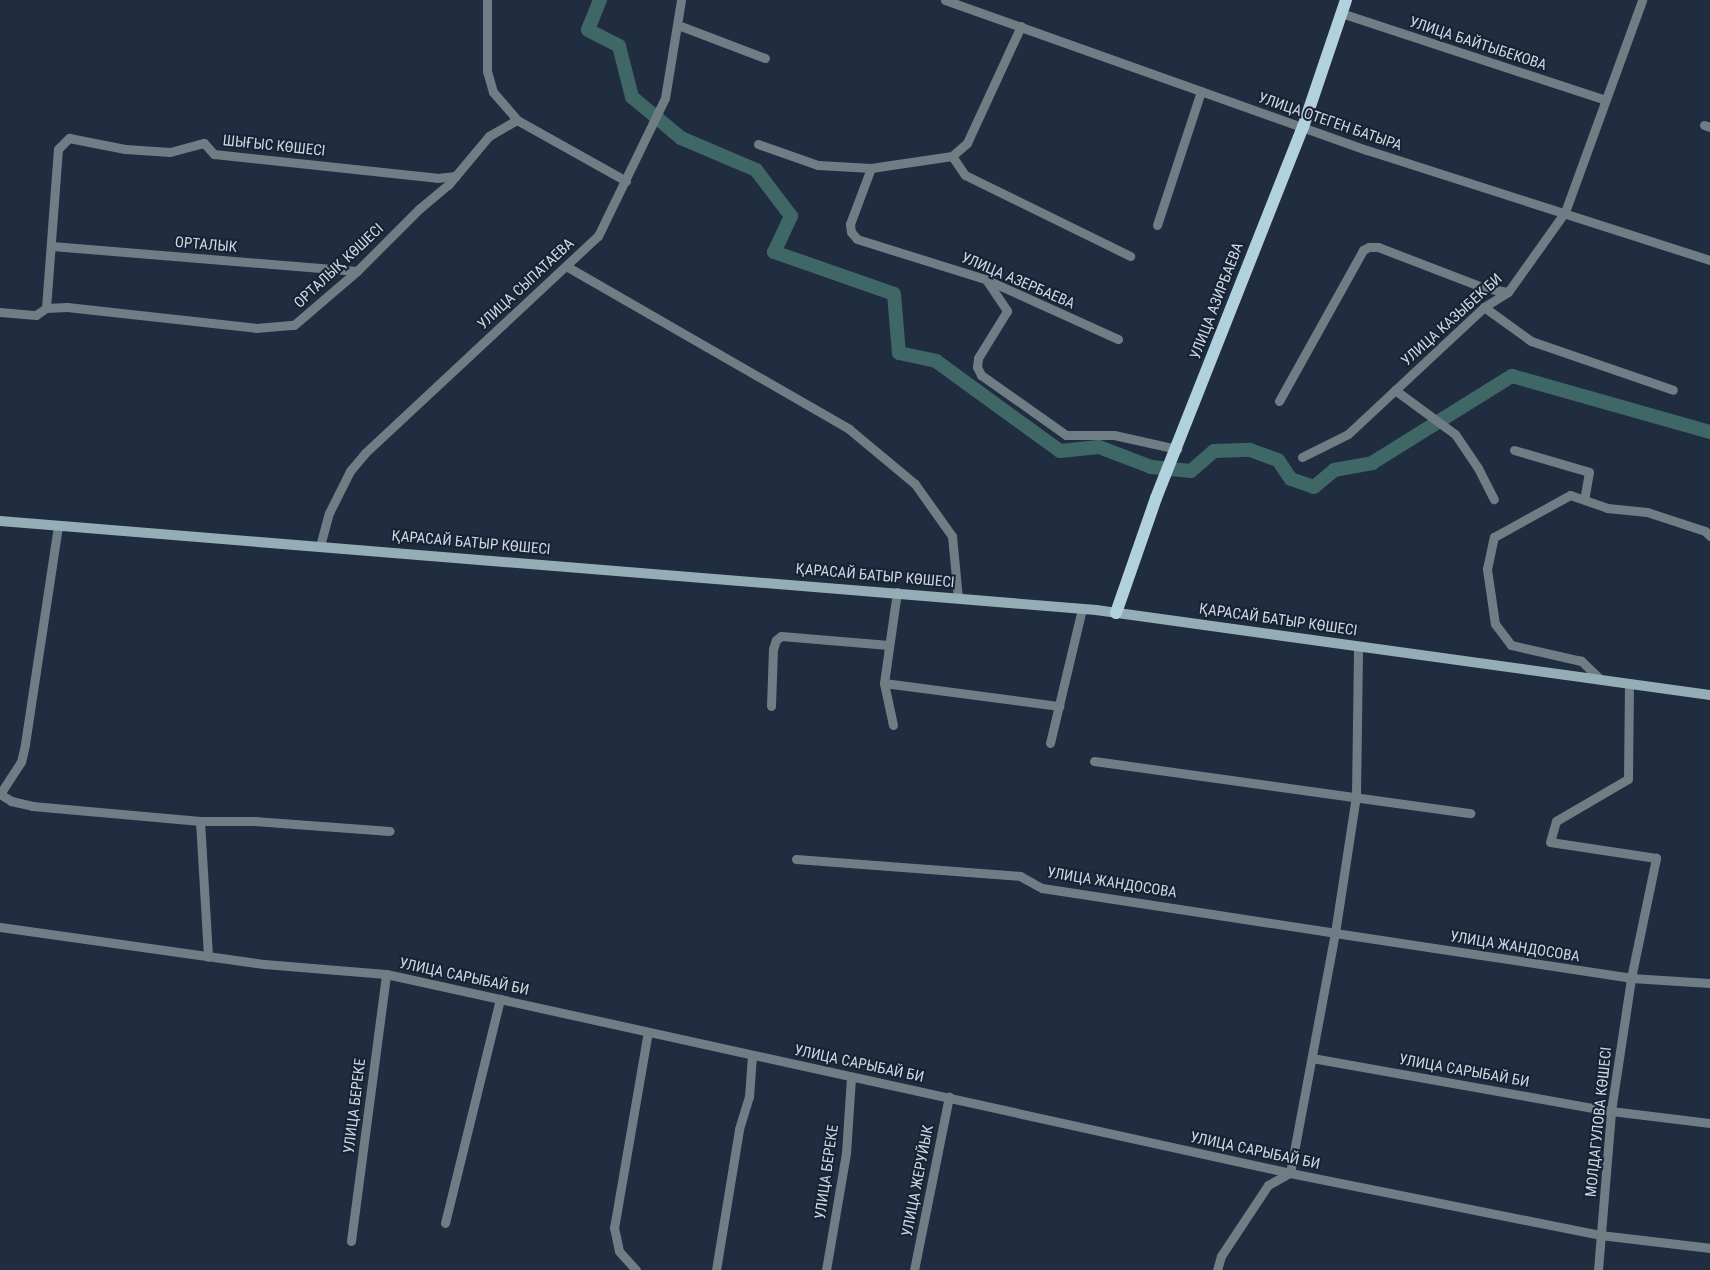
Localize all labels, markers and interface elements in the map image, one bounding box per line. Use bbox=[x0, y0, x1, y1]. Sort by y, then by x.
street label: УЛИЦА БАЙТЫБЕКОВА bbox=[1407, 13, 1549, 75]
street label: УЛИЦА ОТЕГЕН БАТЫРА bbox=[1256, 89, 1404, 155]
street label: ШЫҒЫС КӨШЕСІ bbox=[222, 132, 326, 160]
street label: ОРТАЛЫҚ КӨШЕСІ bbox=[291, 220, 387, 312]
street label: ОРТАЛЫК bbox=[174, 233, 238, 257]
street label: УЛИЦА СЫПАТАЕВА bbox=[474, 235, 578, 333]
street label: УЛИЦА АЗИРБАЕВА bbox=[1186, 240, 1248, 362]
street label: УЛИЦА АЗЕРБАЕВА bbox=[959, 249, 1077, 313]
street label: УЛИЦА КАЗЫБЕК БИ bbox=[1398, 270, 1506, 370]
street label: ҚАРАСАЙ БАТЫР КӨШЕСІ bbox=[391, 527, 551, 559]
street label: ҚАРАСАЙ БАТЫР КӨШЕСІ bbox=[795, 560, 955, 592]
street label: ҚАРАСАЙ БАТЫР КӨШЕСІ bbox=[1198, 600, 1358, 640]
street label: УЛИЦА ЖАНДОСОВА bbox=[1046, 864, 1178, 902]
street label: УЛИЦА ЖАНДОСОВА bbox=[1449, 928, 1581, 966]
street label: УЛИЦА САРЫБАЙ БИ bbox=[397, 954, 531, 1000]
street label: УЛИЦА САРЫБАЙ БИ bbox=[792, 1041, 926, 1087]
street label: МОЛДАГУЛОВА КӨШЕСІ bbox=[1582, 1046, 1616, 1198]
street label: УЛИЦА САРЫБАЙ БИ bbox=[1397, 1051, 1531, 1091]
street label: УЛИЦА БЕРЕКЕ bbox=[340, 1058, 370, 1154]
street label: УЛИЦА БЕРЕКЕ bbox=[811, 1123, 843, 1221]
street label: УЛИЦА ЖЕРУЙЫК bbox=[898, 1124, 938, 1238]
street label: УЛИЦА САРЫБАЙ БИ bbox=[1188, 1128, 1322, 1174]

